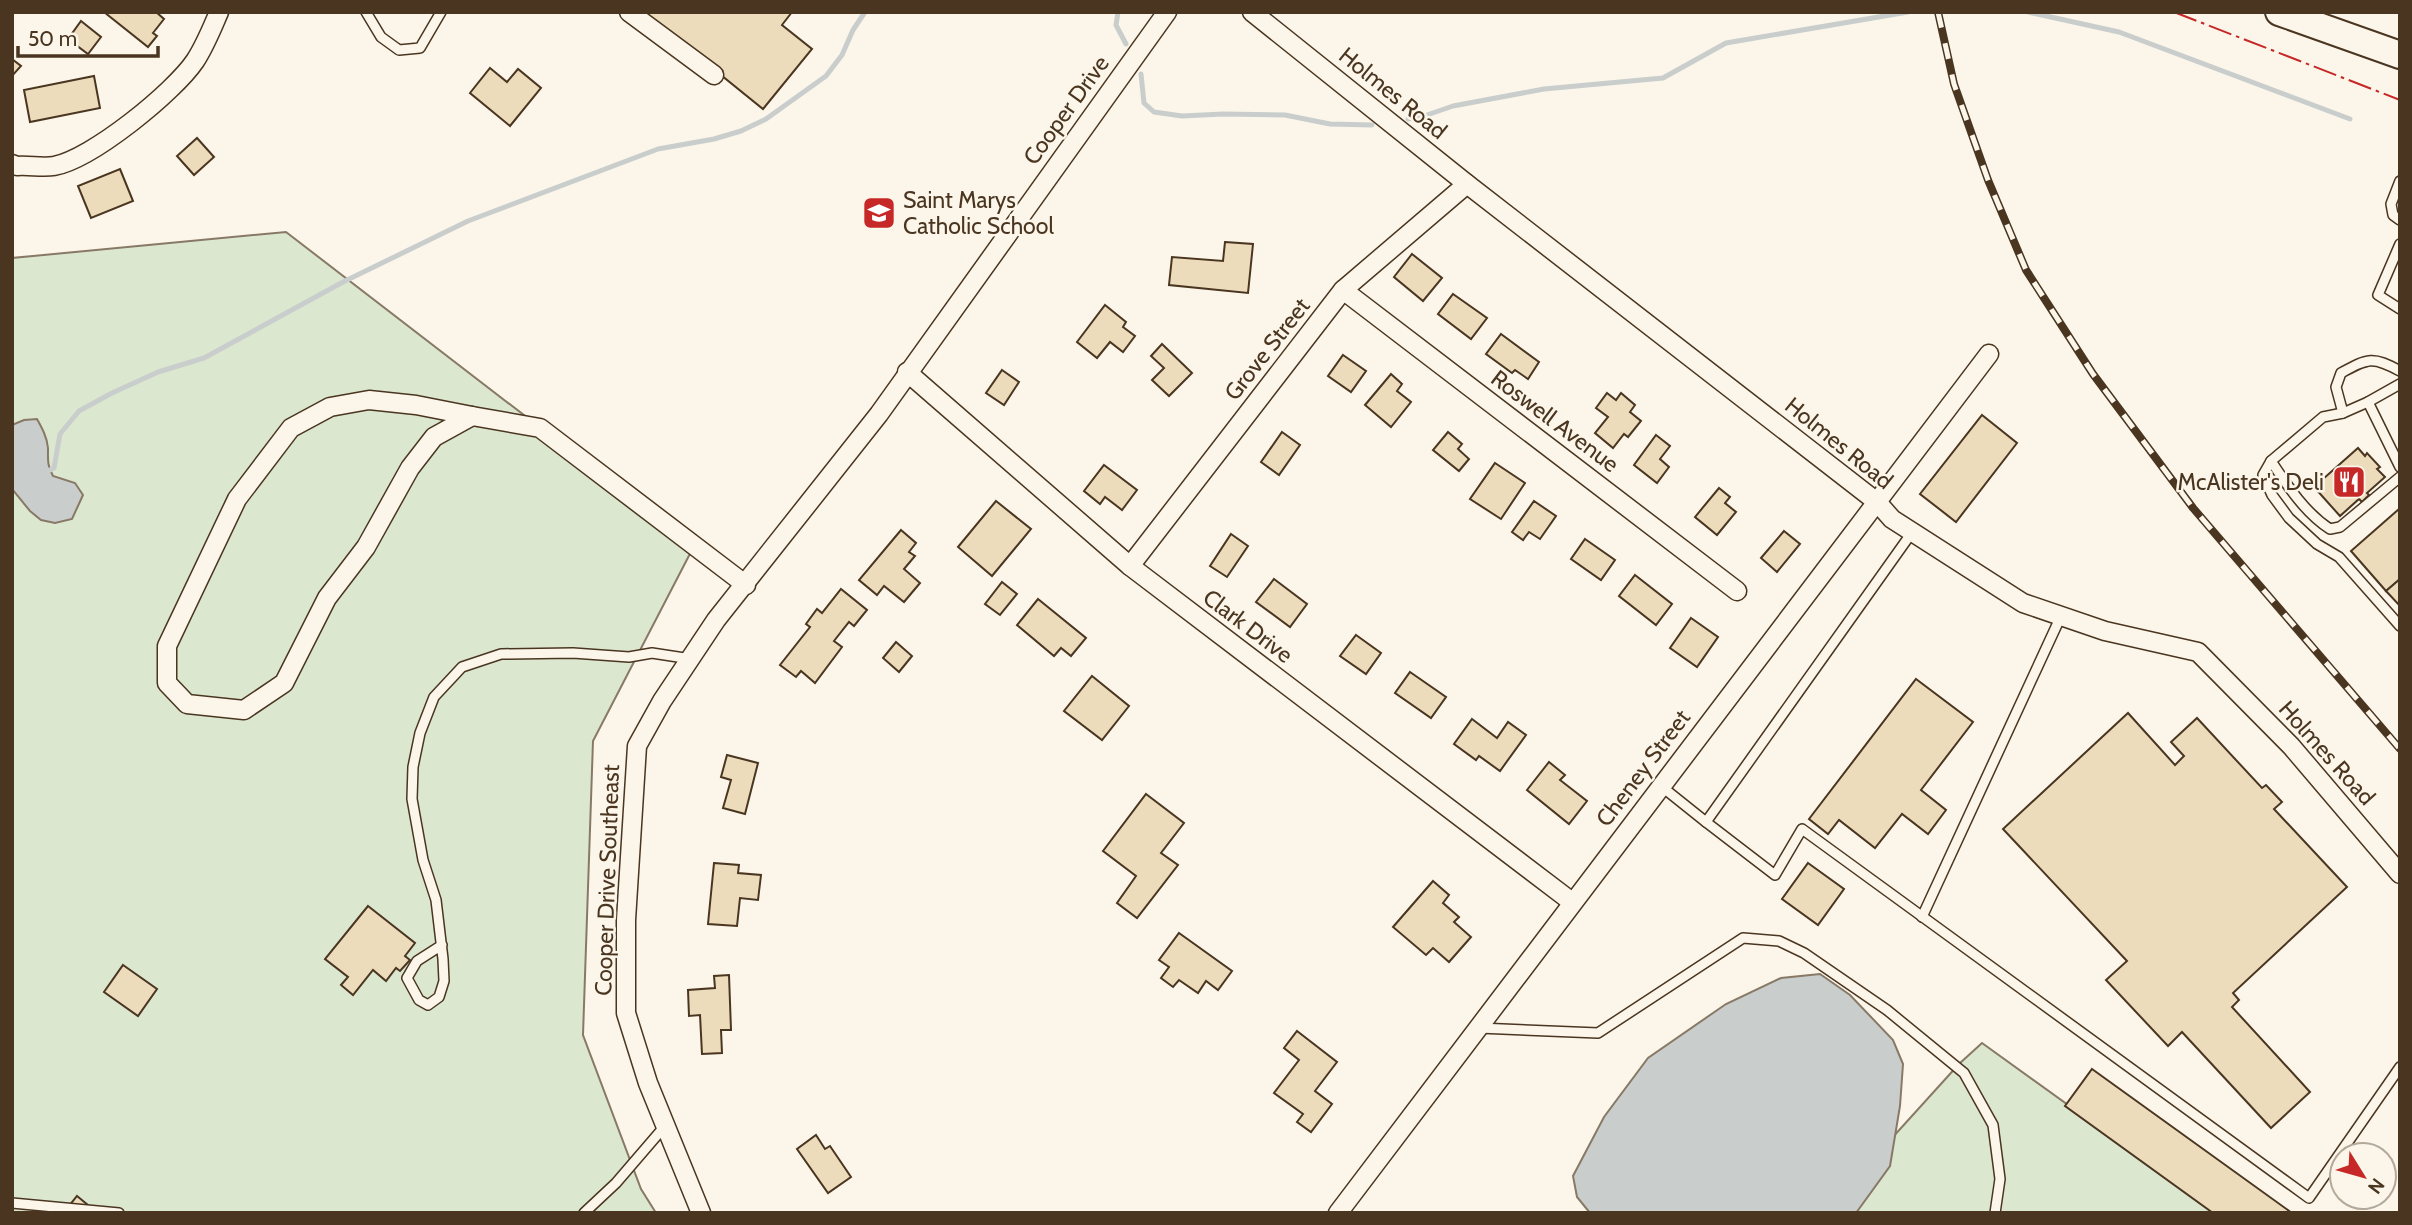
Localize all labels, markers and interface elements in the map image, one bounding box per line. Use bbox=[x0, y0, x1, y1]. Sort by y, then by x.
scale bar bbox=[18, 14, 158, 58]
text: 50 m bbox=[28, 26, 77, 51]
street label: Holmes Road bbox=[1333, 41, 1453, 145]
street label: Cooper Drive bbox=[1017, 50, 1115, 170]
place label: Saint Marys Catholic School bbox=[903, 186, 1054, 240]
school or university icon: Saint Marys Catholic School bbox=[860, 194, 898, 232]
street label: Grove Street bbox=[1218, 292, 1316, 406]
street label: Roswell Avenue bbox=[1486, 364, 1625, 478]
street label: Holmes Road bbox=[1779, 391, 1899, 495]
restaurant icon: McAlister's Deli bbox=[2330, 463, 2368, 501]
place label: McAlister's Deli bbox=[2178, 468, 2324, 496]
street label: Clark Drive bbox=[1198, 583, 1299, 669]
street label: Holmes Road bbox=[2273, 695, 2381, 811]
street label: Cheney Street bbox=[1590, 704, 1696, 832]
street label: Cooper Drive Southeast bbox=[589, 764, 625, 996]
north arrow bbox=[2328, 1141, 2398, 1211]
text: N bbox=[2363, 1174, 2389, 1198]

